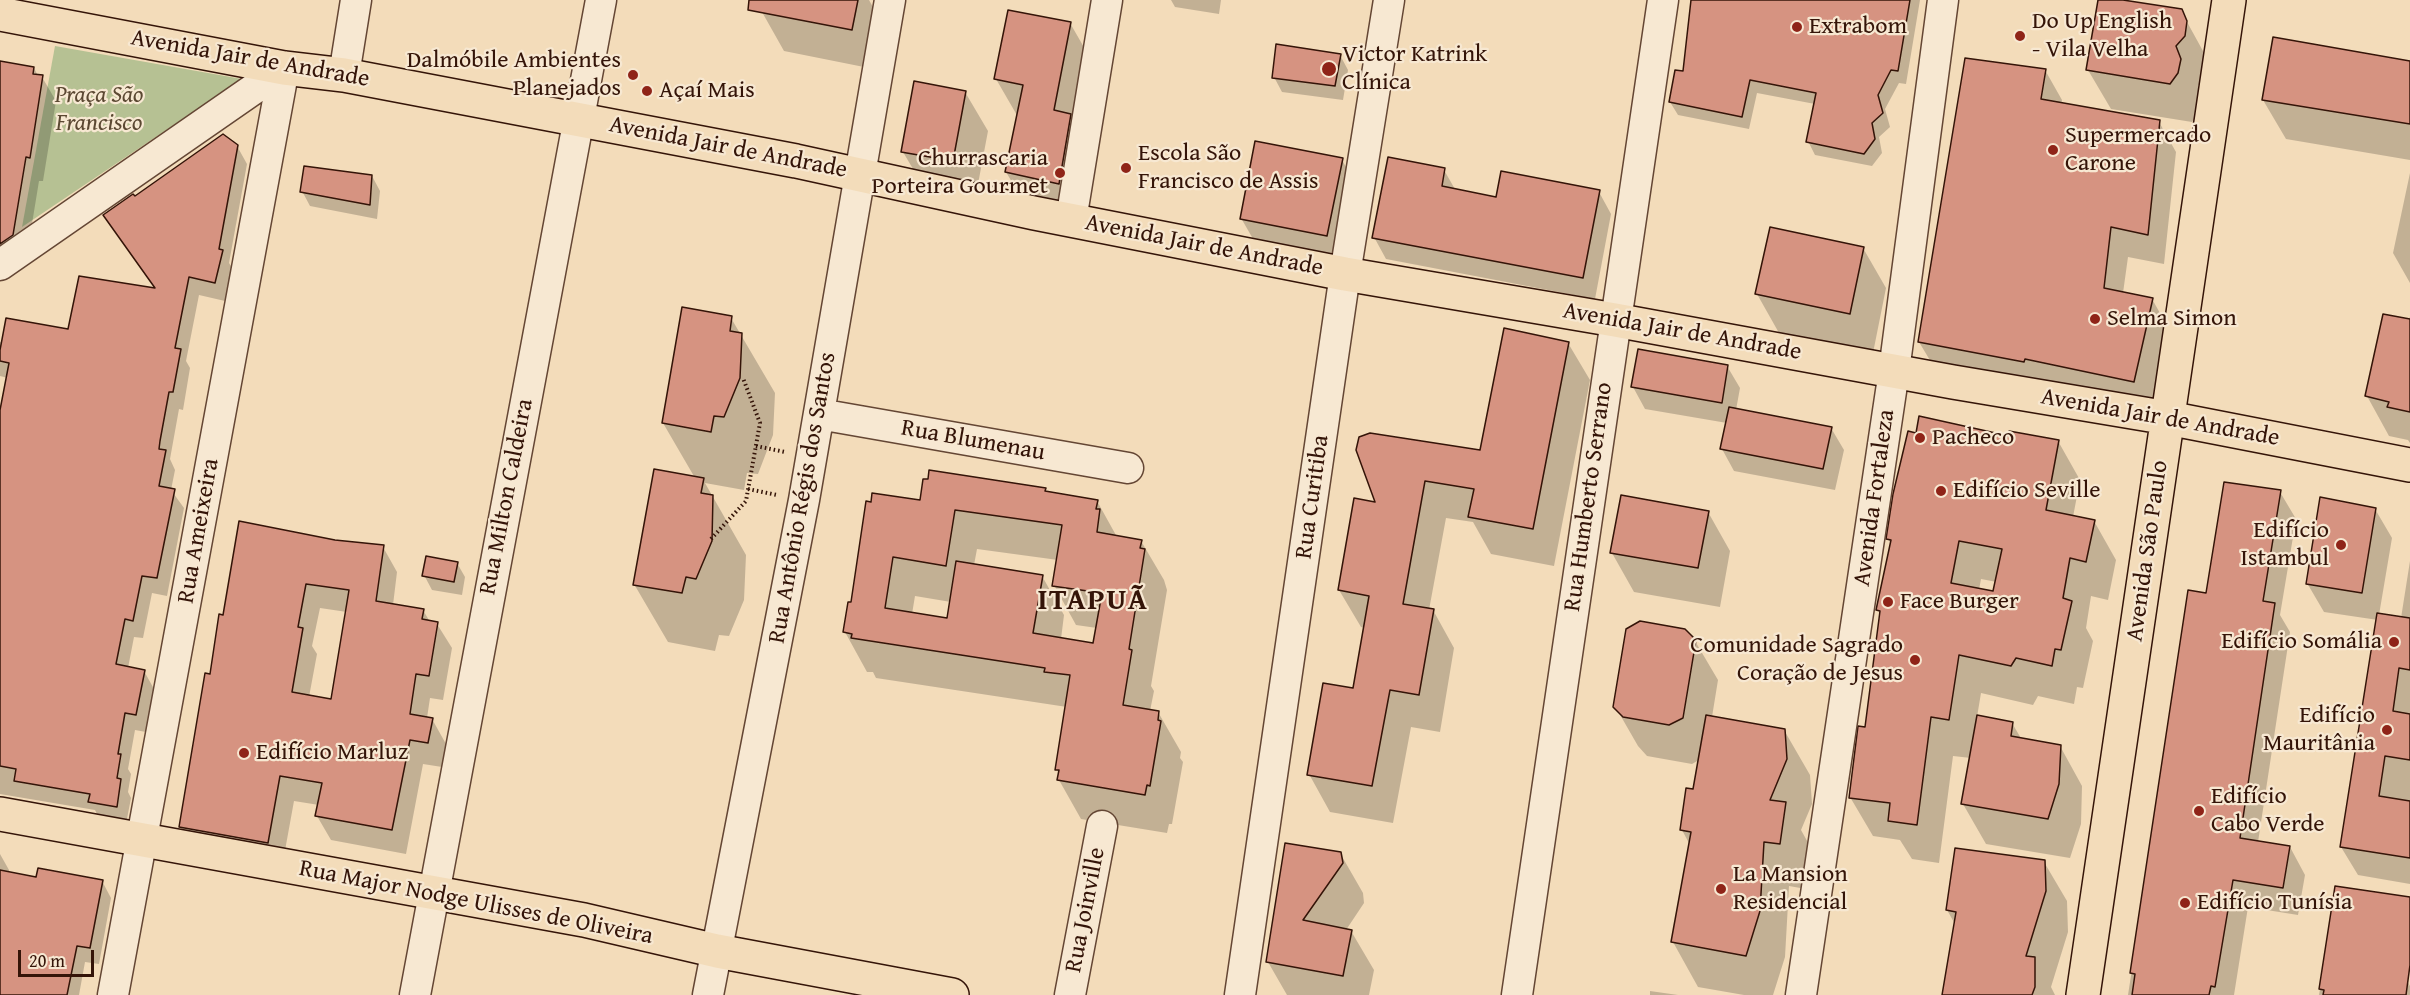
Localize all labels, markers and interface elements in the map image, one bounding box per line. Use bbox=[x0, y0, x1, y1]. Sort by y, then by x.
place label: Do Up English - Vila Velha bbox=[2032, 8, 2172, 64]
place label: Extrabom bbox=[1809, 13, 1907, 41]
marker: Extrabom bbox=[1790, 20, 1804, 34]
street label: Avenida Jair de Andrade bbox=[128, 24, 372, 94]
marker: Do Up English - Vila Velha bbox=[2013, 29, 2027, 43]
place label: Victor Katrink Clínica bbox=[1342, 41, 1487, 97]
place label: Dalmóbile Ambientes Planejados bbox=[407, 47, 621, 103]
marker: Victor Katrink Clínica bbox=[1320, 60, 1338, 78]
marker: Dalmóbile Ambientes Planejados bbox=[626, 68, 640, 82]
place label: Açaí Mais bbox=[659, 77, 755, 105]
park label: Praça São Francisco bbox=[55, 82, 143, 138]
marker: Açaí Mais bbox=[640, 84, 654, 98]
street label: Avenida Jair de Andrade bbox=[607, 111, 849, 185]
place label: Supermercado Carone bbox=[2065, 122, 2211, 178]
place label: Escola São Francisco de Assis bbox=[1138, 140, 1318, 196]
marker: Supermercado Carone bbox=[2046, 143, 2060, 157]
place label: Churrascaria Porteira Gourmet bbox=[872, 145, 1048, 201]
marker: Escola São Francisco de Assis bbox=[1119, 161, 1133, 175]
marker: Churrascaria Porteira Gourmet bbox=[1053, 166, 1067, 180]
street label: Avenida Jair de Andrade bbox=[1083, 209, 1325, 283]
street label: Avenida Jair de Andrade bbox=[1560, 297, 1804, 367]
place label: Selma Simon bbox=[2107, 305, 2237, 333]
marker: Selma Simon bbox=[2088, 312, 2102, 326]
street label: Rua Antônio Régis dos Santos bbox=[763, 350, 843, 646]
street label: Rua Humberto Serrano bbox=[1559, 381, 1619, 613]
street label: Avenida Jair de Andrade bbox=[2038, 383, 2282, 453]
street label: Rua Milton Caldeira bbox=[474, 397, 540, 597]
street label: Avenida Fortaleza bbox=[1848, 408, 1902, 588]
street label: Rua Blumenau bbox=[899, 414, 1047, 468]
place label: Pacheco bbox=[1932, 424, 2014, 452]
marker: Pacheco bbox=[1913, 431, 1927, 445]
street label: Rua Curitiba bbox=[1290, 433, 1336, 561]
street label: Rua Ameixeira bbox=[172, 456, 226, 606]
street label: Avenida São Paulo bbox=[2121, 459, 2175, 643]
place label: Edifício Seville bbox=[1953, 477, 2100, 505]
marker: Edifício Seville bbox=[1934, 484, 1948, 498]
place label: Edifício Istambul bbox=[2241, 517, 2329, 573]
marker: Edifício Istambul bbox=[2334, 538, 2348, 552]
district label: ITAPUÃ bbox=[1037, 583, 1149, 619]
place label: Face Burger bbox=[1900, 588, 2019, 616]
marker: Face Burger bbox=[1881, 595, 1895, 609]
place label: Edifício Somália bbox=[2221, 628, 2382, 656]
place label: Comunidade Sagrado Coração de Jesus bbox=[1690, 632, 1903, 688]
marker: Edifício Somália bbox=[2387, 635, 2401, 649]
marker: Comunidade Sagrado Coração de Jesus bbox=[1908, 653, 1922, 667]
place label: Edifício Mauritânia bbox=[2263, 702, 2375, 758]
marker: Edifício Mauritânia bbox=[2380, 723, 2394, 737]
place label: Edifício Marluz bbox=[256, 739, 408, 767]
marker: Edifício Marluz bbox=[237, 746, 251, 760]
place label: Edifício Cabo Verde bbox=[2211, 783, 2325, 839]
marker: Edifício Cabo Verde bbox=[2192, 804, 2206, 818]
street label: Rua Joinville bbox=[1060, 845, 1112, 975]
street label: Rua Major Nodge Ulisses de Oliveira bbox=[297, 855, 655, 951]
place label: La Mansion Residencial bbox=[1733, 861, 1848, 917]
marker: La Mansion Residencial bbox=[1714, 882, 1728, 896]
place label: Edifício Tunísia bbox=[2197, 889, 2352, 917]
marker: Edifício Tunísia bbox=[2178, 896, 2192, 910]
scale bar bbox=[21, 938, 98, 976]
text: 20 m bbox=[29, 947, 65, 974]

